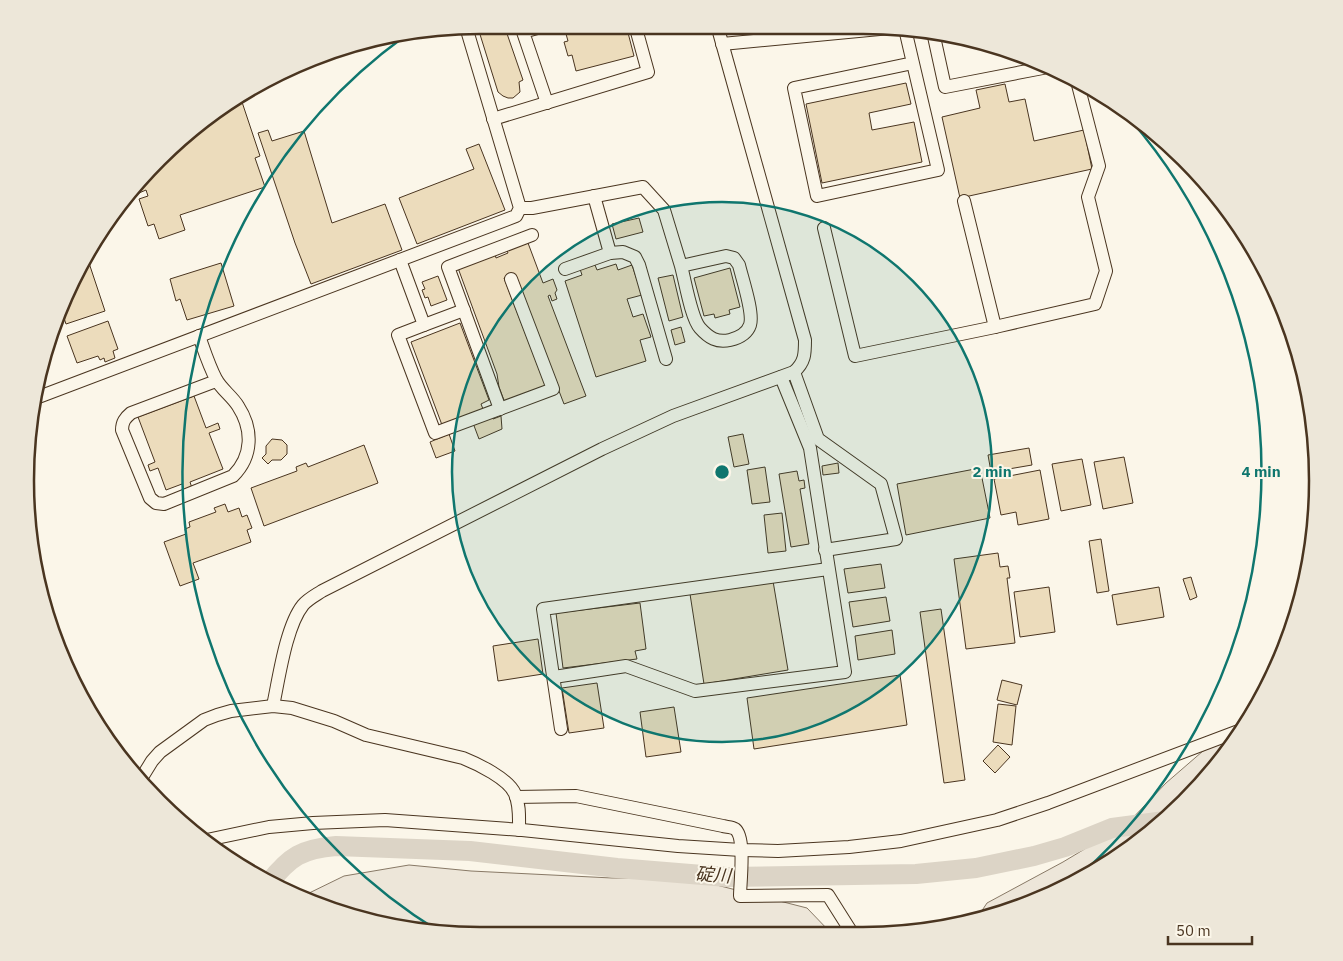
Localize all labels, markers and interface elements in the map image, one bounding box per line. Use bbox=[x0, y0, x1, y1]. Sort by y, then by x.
text: 2 min bbox=[972, 462, 1012, 481]
text: 4 min bbox=[1241, 462, 1281, 481]
centre of rings bbox=[713, 463, 731, 481]
water label: 碇川 bbox=[694, 862, 734, 887]
scale bar bbox=[1168, 914, 1252, 946]
text: 50 m bbox=[1176, 921, 1211, 940]

